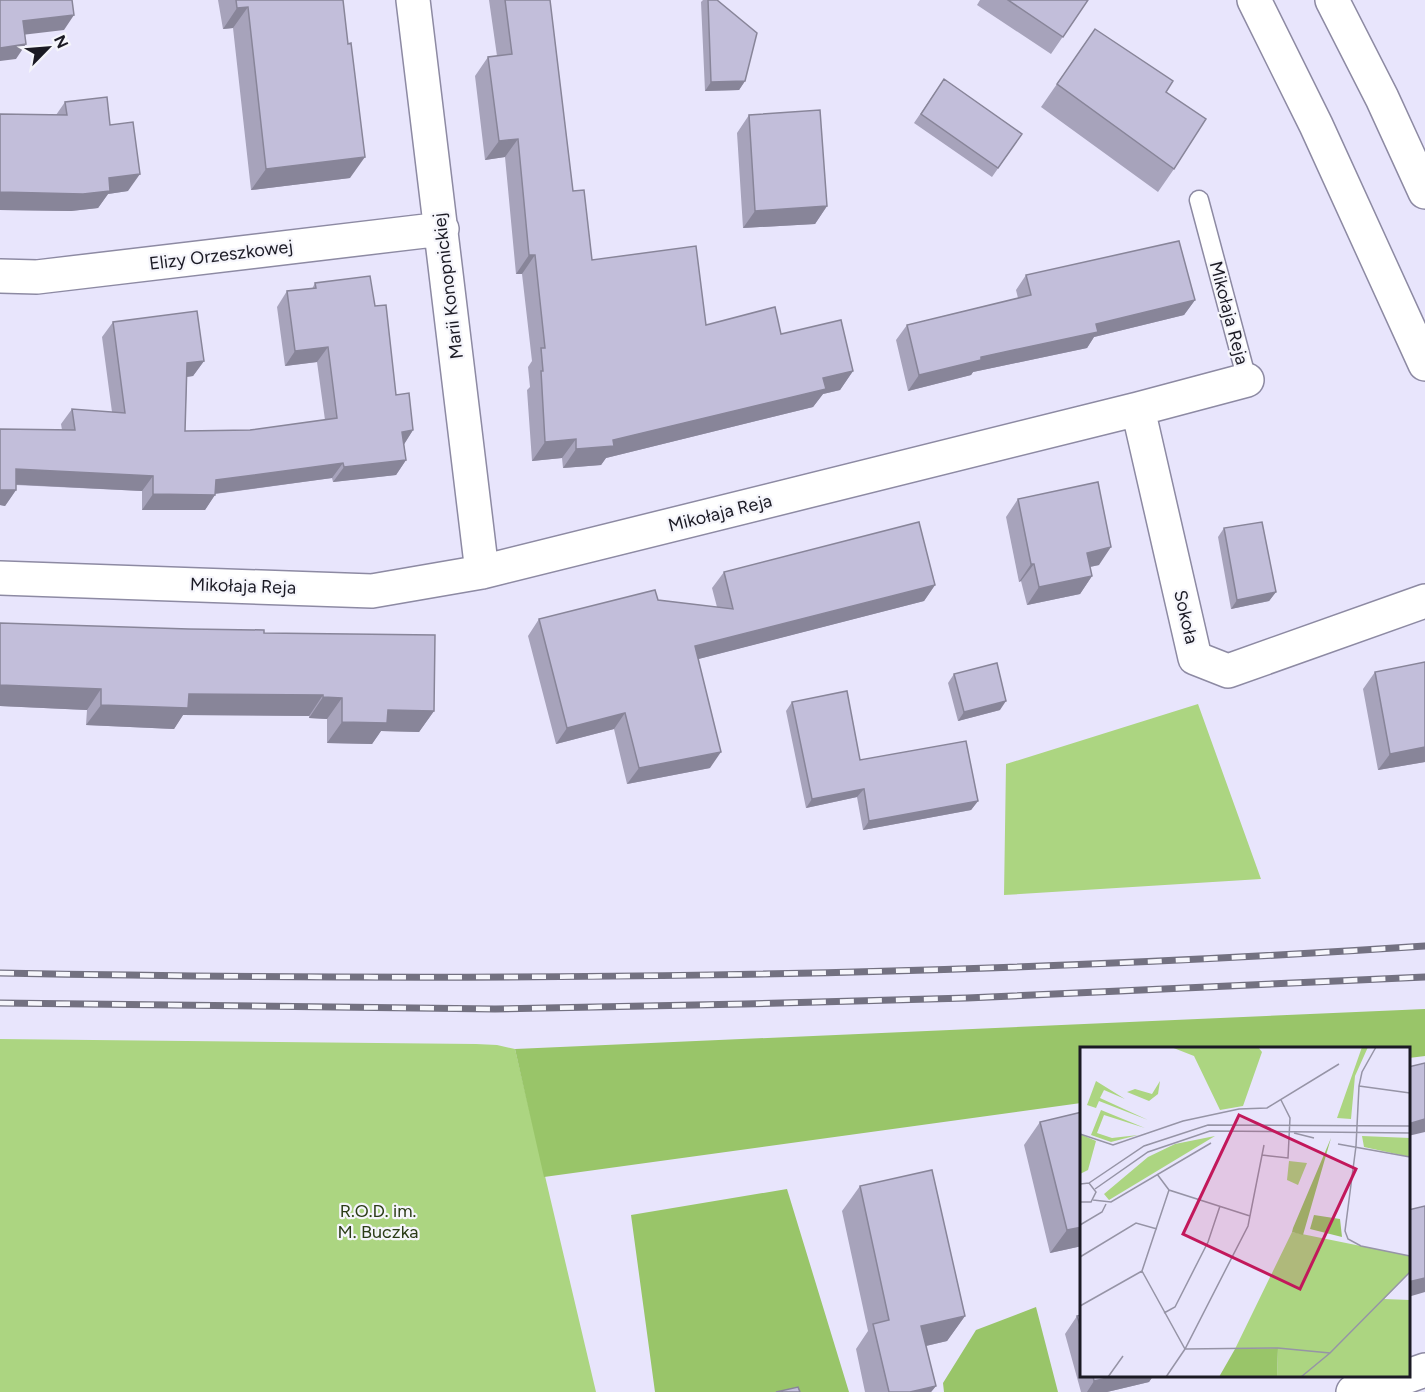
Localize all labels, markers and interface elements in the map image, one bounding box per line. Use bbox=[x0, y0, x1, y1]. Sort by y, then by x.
north arrow bbox=[18, 18, 78, 78]
text: N bbox=[50, 32, 72, 51]
street label: Marii Konopnickiej bbox=[428, 212, 468, 360]
street label: Elizy Orzeszkowej bbox=[148, 235, 294, 275]
street label: Mikołaja Reja bbox=[1205, 259, 1253, 367]
street label: Mikołaja Reja bbox=[666, 489, 774, 537]
street label: Mikołaja Reja bbox=[190, 573, 296, 599]
street label: Sokoła bbox=[1169, 588, 1203, 646]
inset map bbox=[1080, 1047, 1410, 1377]
park label: R.O.D. im. M. Buczka bbox=[338, 1200, 418, 1243]

